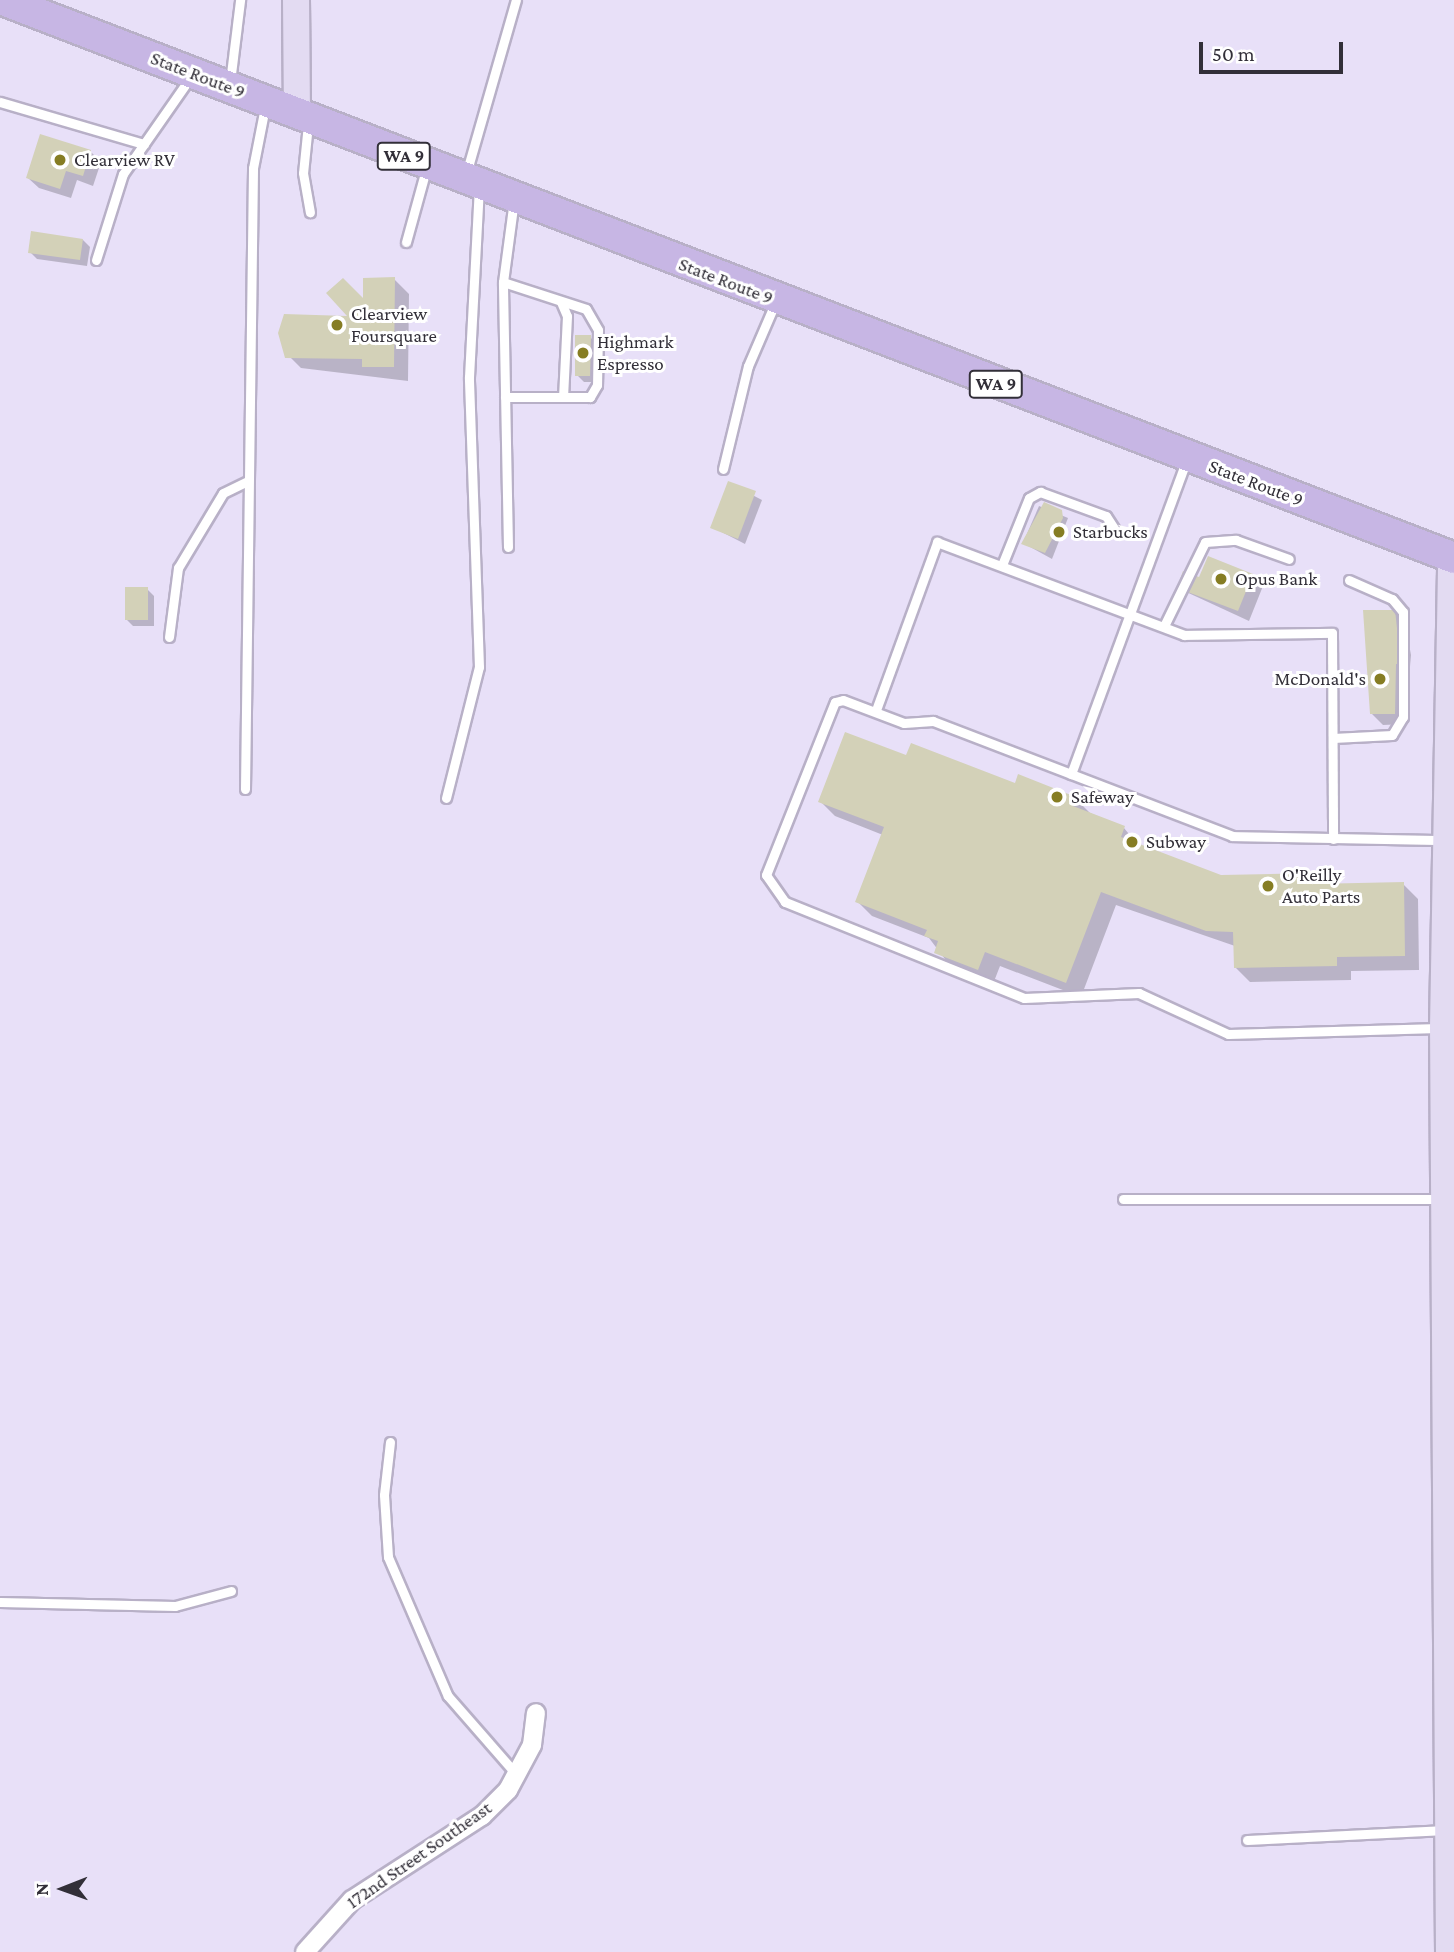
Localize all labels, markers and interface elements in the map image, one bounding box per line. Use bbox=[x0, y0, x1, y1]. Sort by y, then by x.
scale bar bbox=[1202, 28, 1346, 72]
text: 50 m bbox=[1212, 42, 1255, 66]
street label: State Route 9 bbox=[147, 47, 249, 103]
road number: WA 9 bbox=[376, 141, 432, 170]
place label: Clearview RV bbox=[74, 149, 175, 171]
marker: Clearview RV bbox=[52, 152, 68, 168]
street label: State Route 9 bbox=[675, 253, 777, 309]
place label: Clearview Foursquare bbox=[351, 303, 437, 347]
marker: Clearview Foursquare bbox=[329, 317, 345, 333]
place label: Highmark Espresso bbox=[597, 331, 674, 375]
marker: Highmark Espresso bbox=[575, 345, 591, 361]
road number: WA 9 bbox=[968, 370, 1024, 398]
street label: State Route 9 bbox=[1205, 455, 1307, 511]
place label: Starbucks bbox=[1073, 521, 1148, 543]
marker: Starbucks bbox=[1051, 524, 1067, 540]
place label: Opus Bank bbox=[1235, 568, 1317, 590]
marker: Opus Bank bbox=[1213, 571, 1229, 587]
place label: McDonald's bbox=[1274, 668, 1366, 690]
marker: McDonald's bbox=[1372, 671, 1388, 687]
place label: Safeway bbox=[1071, 786, 1134, 808]
marker: Safeway bbox=[1049, 789, 1065, 805]
place label: Subway bbox=[1146, 831, 1206, 853]
marker: Subway bbox=[1124, 834, 1140, 850]
place label: O'Reilly Auto Parts bbox=[1282, 864, 1360, 908]
marker: O'Reilly Auto Parts bbox=[1260, 878, 1276, 894]
street label: 172nd Street Southeast bbox=[342, 1796, 496, 1914]
north arrow bbox=[28, 1854, 98, 1924]
text: N bbox=[31, 1883, 52, 1896]

